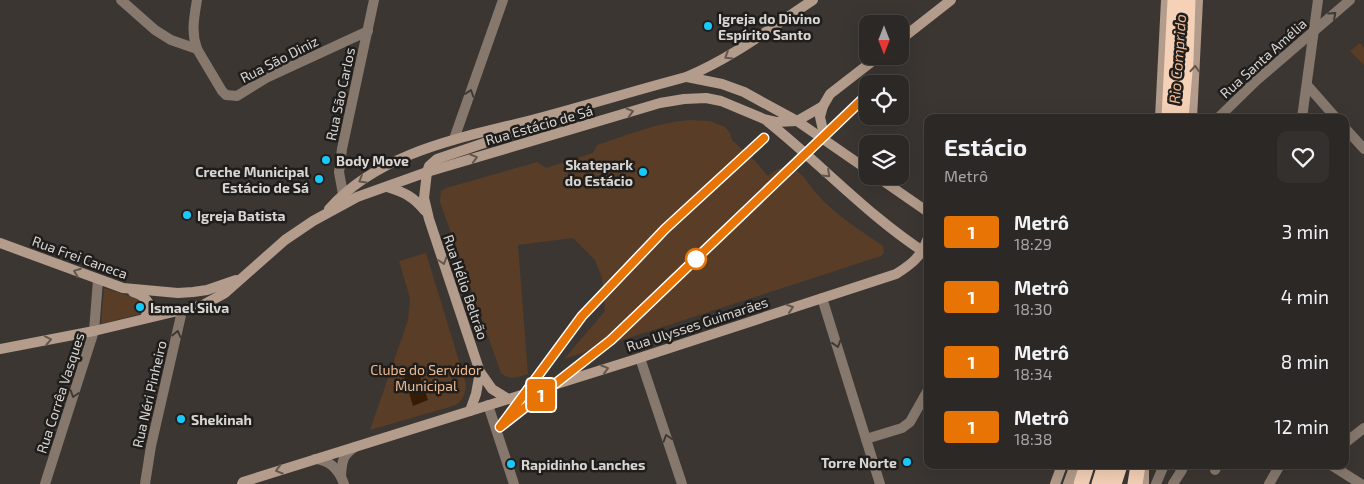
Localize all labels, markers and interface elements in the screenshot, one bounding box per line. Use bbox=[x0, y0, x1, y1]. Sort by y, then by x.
place label: Igreja do Divino Espírito Santo bbox=[718, 10, 820, 43]
one-way arrow bbox=[1327, 12, 1336, 21]
water label: Rio Comprido bbox=[1165, 13, 1189, 105]
north arrow bbox=[859, 15, 909, 65]
map controls bbox=[859, 15, 909, 185]
street label: Rua Santa Amélia bbox=[1216, 15, 1310, 101]
marker: Igreja do Divino Espírito Santo bbox=[702, 20, 714, 32]
street label: Rua São Diniz bbox=[237, 32, 321, 86]
street label: Rua São Carlos bbox=[322, 46, 358, 142]
one-way arrow bbox=[725, 49, 734, 59]
one-way arrow bbox=[1190, 65, 1201, 73]
button: locate bbox=[859, 75, 909, 125]
one-way arrow bbox=[464, 90, 474, 98]
street label: Rua Estácio de Sá bbox=[483, 102, 595, 148]
one-way arrow bbox=[625, 108, 634, 118]
button: heart bbox=[1277, 131, 1329, 183]
text: Estácio bbox=[944, 132, 1027, 161]
button: layers bbox=[859, 135, 909, 185]
place label: Body Move bbox=[336, 152, 409, 169]
marker: Body Move bbox=[320, 154, 332, 166]
one-way arrow bbox=[469, 154, 478, 164]
place label: Skatepark do Estácio bbox=[565, 156, 633, 189]
place label: Creche Municipal Estácio de Sá bbox=[195, 163, 309, 196]
marker: Skatepark do Estácio bbox=[637, 166, 649, 178]
text: Metrô bbox=[944, 166, 988, 185]
one-way arrow bbox=[822, 168, 831, 177]
marker: Creche Municipal Estácio de Sá bbox=[313, 173, 325, 185]
one-way arrow bbox=[358, 174, 367, 184]
place label: Igreja Batista bbox=[197, 207, 286, 224]
marker: Igreja Batista bbox=[181, 209, 193, 221]
text: Metrô bbox=[1014, 211, 1069, 234]
text: 3 min bbox=[1282, 220, 1329, 243]
text: 1 bbox=[968, 221, 975, 243]
street label: Rua Frei Caneca bbox=[30, 232, 130, 282]
street label: Rua Hélio Beltrão bbox=[440, 232, 492, 342]
text: 18:29 bbox=[1014, 234, 1052, 253]
unlabelled marker bbox=[685, 248, 707, 270]
one-way arrow bbox=[437, 256, 447, 264]
one-way arrow bbox=[73, 268, 82, 278]
text: Metrô bbox=[1014, 276, 1069, 299]
text: 4 min bbox=[1281, 285, 1329, 308]
text: 1 bbox=[968, 286, 975, 308]
street label: Rua Ulysses Guimarães bbox=[624, 293, 770, 355]
place label: Ismael Silva bbox=[150, 299, 229, 316]
text: 18:30 bbox=[1014, 299, 1052, 318]
marker: Ismael Silva bbox=[134, 301, 146, 313]
one-way arrow bbox=[786, 304, 794, 314]
one-way arrow bbox=[171, 329, 182, 338]
street label: Rua Corrêa Vasques bbox=[32, 330, 88, 456]
one-way arrow bbox=[43, 335, 52, 346]
street label: Rua Néri Pinheiro bbox=[128, 339, 170, 449]
one-way arrow bbox=[831, 340, 841, 348]
text: Metrô bbox=[1014, 341, 1069, 364]
text: 8 min bbox=[1281, 350, 1329, 373]
text: 1 bbox=[968, 351, 975, 373]
park label: Clube do Servidor Municipal bbox=[370, 361, 482, 394]
one-way arrow bbox=[600, 364, 608, 374]
text: 18:34 bbox=[1014, 364, 1053, 383]
line badge: 1 bbox=[525, 379, 557, 411]
text: 1 bbox=[537, 384, 545, 406]
one-way arrow bbox=[70, 389, 80, 398]
text: Metrô bbox=[1014, 406, 1069, 429]
place label: Shekinah bbox=[191, 411, 252, 428]
marker: Shekinah bbox=[175, 413, 187, 425]
text: 12 min bbox=[1274, 415, 1329, 438]
text: 1 bbox=[968, 416, 975, 438]
text: 18:38 bbox=[1014, 429, 1052, 448]
one-way arrow bbox=[662, 434, 672, 442]
place label: Torre Norte bbox=[821, 454, 897, 471]
place label: Rapidinho Lanches bbox=[521, 456, 645, 473]
marker: Torre Norte bbox=[901, 456, 913, 468]
marker: Rapidinho Lanches bbox=[505, 458, 517, 470]
one-way arrow bbox=[275, 465, 284, 475]

